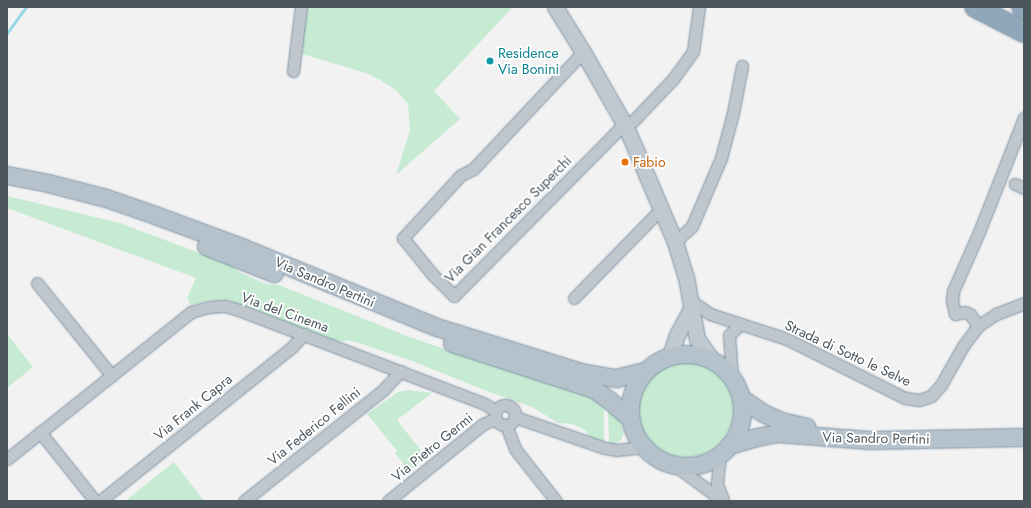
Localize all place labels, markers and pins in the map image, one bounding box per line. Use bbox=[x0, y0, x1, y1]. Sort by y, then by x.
place label: Residence Via Bonini bbox=[498, 45, 559, 78]
marker: Residence Via Bonini bbox=[485, 56, 495, 66]
place label: Fabio bbox=[633, 154, 666, 170]
marker: Fabio bbox=[620, 157, 630, 167]

